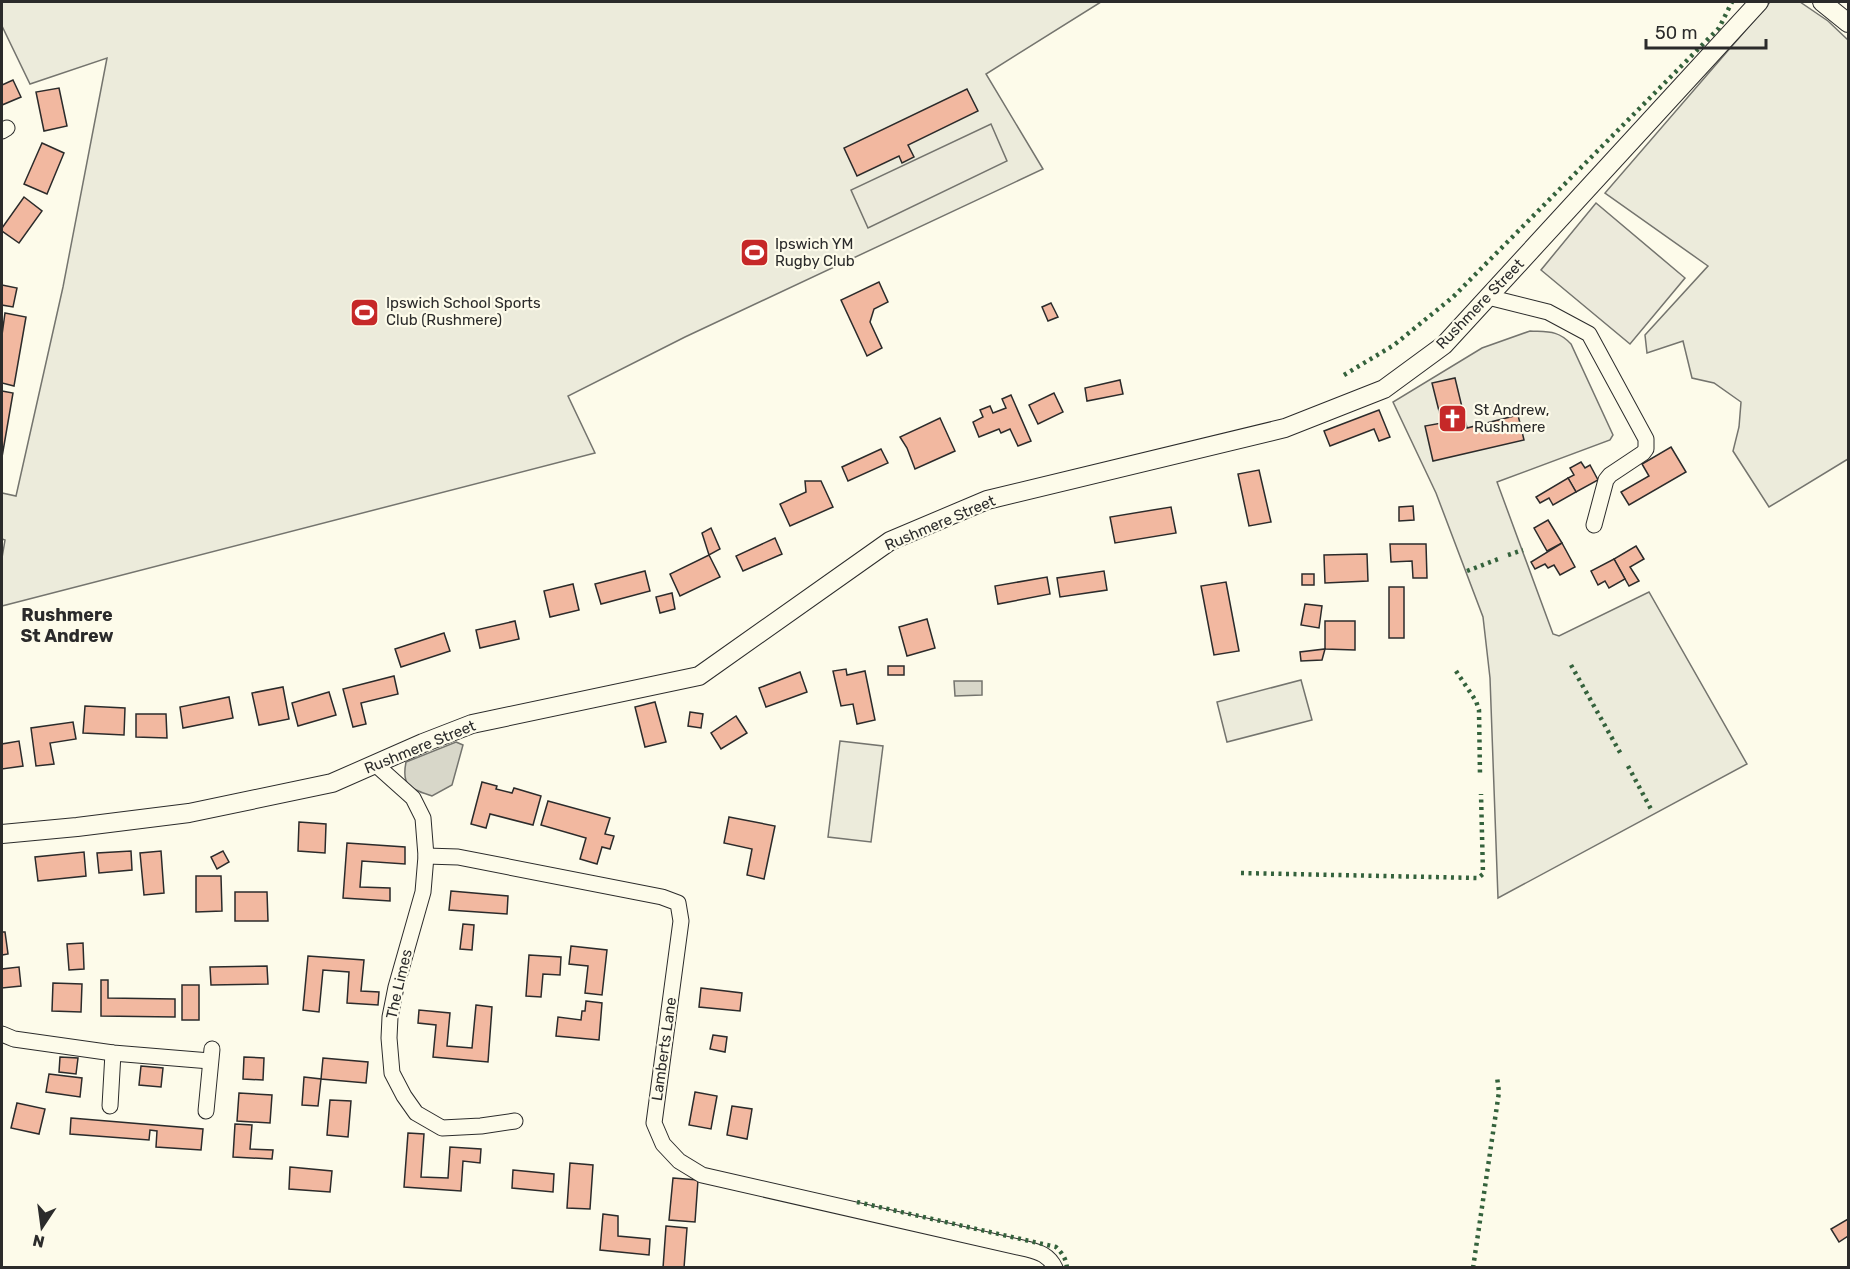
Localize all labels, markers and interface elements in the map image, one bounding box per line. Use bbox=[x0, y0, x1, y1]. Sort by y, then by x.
scale bar bbox=[1646, 12, 1766, 50]
text: 50 m bbox=[1655, 22, 1698, 44]
place label: Ipswich YM Rugby Club bbox=[775, 235, 855, 270]
sports icon: Ipswich YM Rugby Club bbox=[738, 237, 770, 269]
street label: Rushmere Street bbox=[1432, 255, 1528, 353]
place label: Ipswich School Sports Club (Rushmere) bbox=[386, 294, 541, 329]
sports icon: Ipswich School Sports Club (Rushmere) bbox=[349, 296, 381, 328]
place label: St Andrew, Rushmere bbox=[1474, 401, 1549, 436]
church icon: St Andrew, Rushmere bbox=[1437, 403, 1469, 435]
street label: Rushmere Street bbox=[882, 492, 998, 554]
district label: Rushmere St Andrew bbox=[20, 604, 114, 647]
street label: Rushmere Street bbox=[362, 716, 478, 778]
street label: The Limes bbox=[382, 947, 416, 1021]
street label: Lamberts Lane bbox=[648, 996, 680, 1102]
north arrow bbox=[12, 1197, 72, 1257]
text: N bbox=[31, 1231, 46, 1252]

